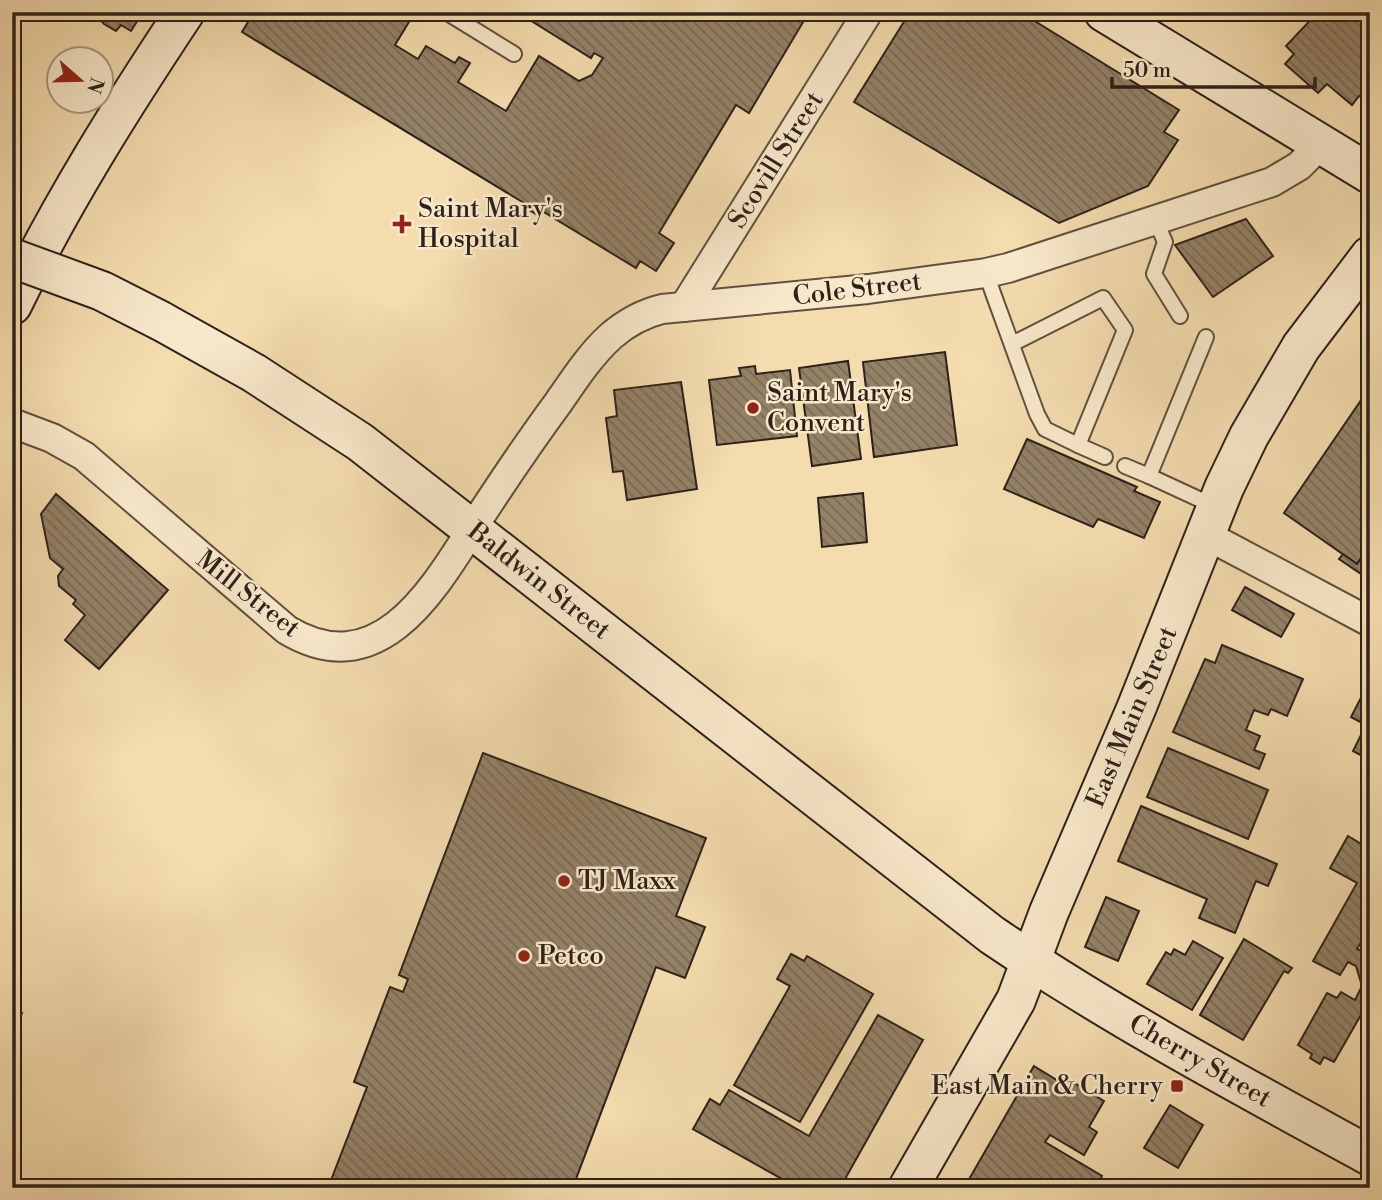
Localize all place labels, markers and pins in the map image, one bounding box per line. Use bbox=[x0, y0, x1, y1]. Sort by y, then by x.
place label: Saint Mary's Hospital bbox=[418, 193, 563, 255]
marker: Saint Mary's Hospital bbox=[392, 214, 412, 234]
place label: Saint Mary's Convent bbox=[767, 377, 912, 439]
marker: Saint Mary's Convent bbox=[745, 400, 761, 416]
place label: TJ Maxx bbox=[578, 865, 677, 897]
marker: TJ Maxx bbox=[556, 873, 572, 889]
place label: Petco bbox=[538, 940, 604, 972]
marker: Petco bbox=[516, 948, 532, 964]
place label: East Main & Cherry bbox=[931, 1070, 1163, 1102]
marker: East Main & Cherry bbox=[1169, 1078, 1185, 1094]

